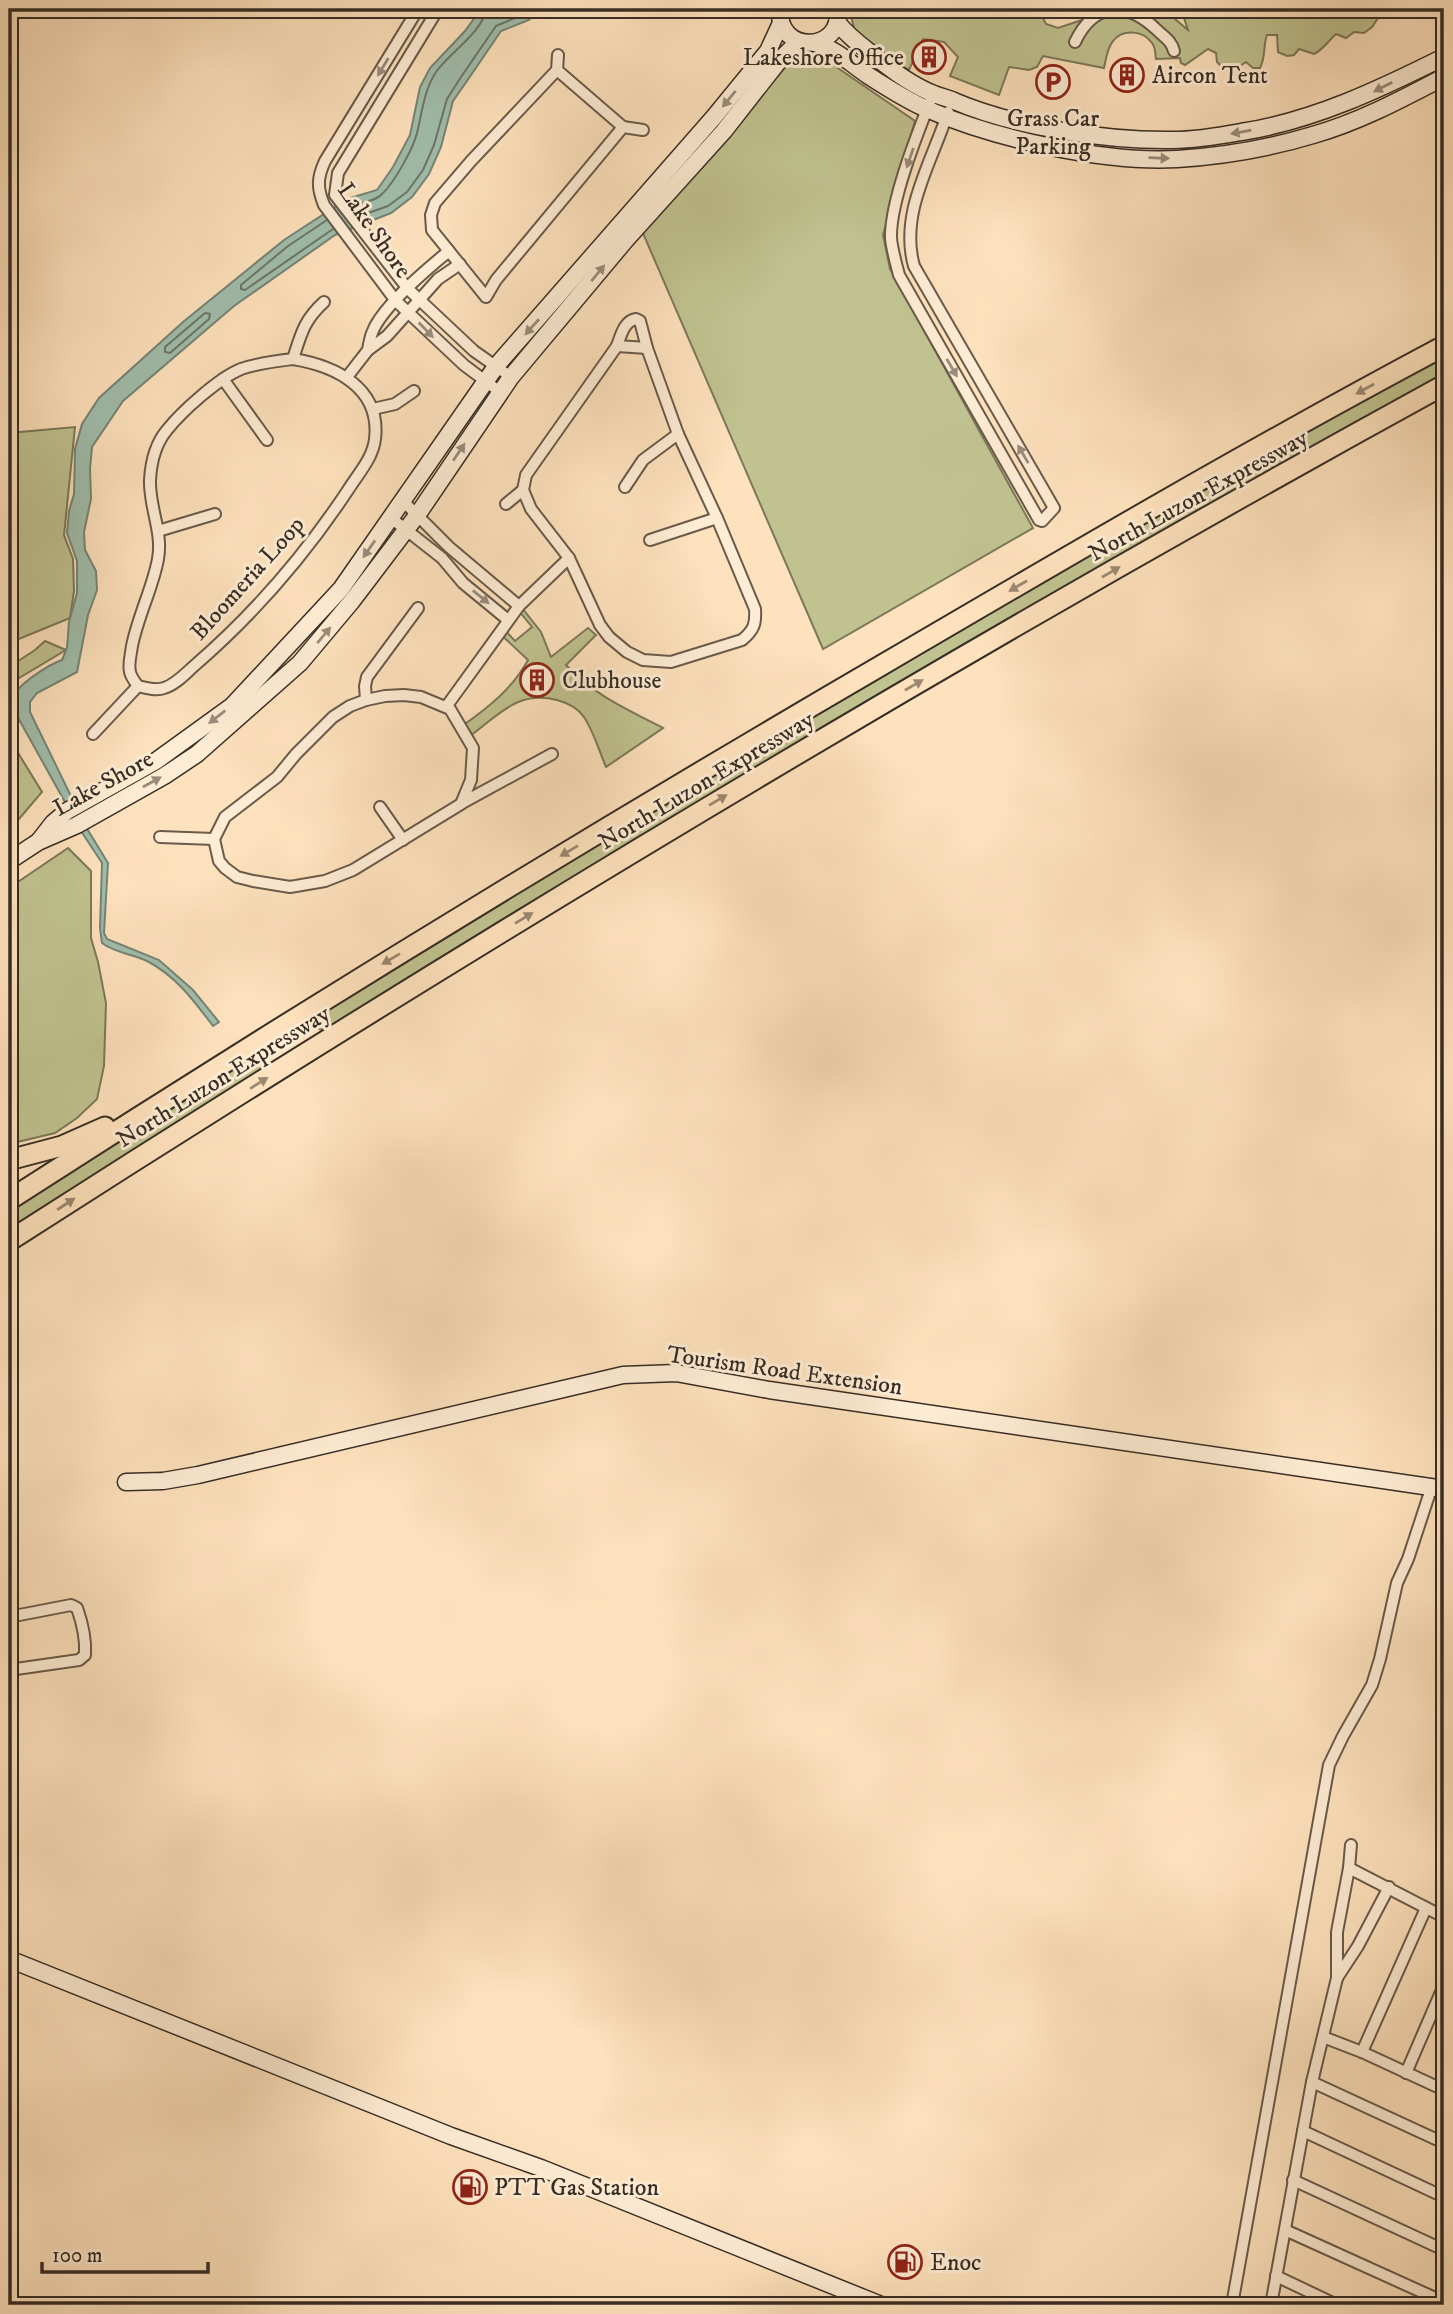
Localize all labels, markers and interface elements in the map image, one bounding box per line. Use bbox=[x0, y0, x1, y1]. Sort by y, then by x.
building icon: Lakeshore Office bbox=[910, 38, 948, 76]
place label: Lakeshore Office bbox=[743, 43, 904, 73]
building icon: Aircon Tent bbox=[1108, 56, 1146, 94]
one-way arrow bbox=[376, 58, 389, 77]
place label: Aircon Tent bbox=[1152, 61, 1268, 91]
parking icon: Grass Car Parking bbox=[1034, 63, 1072, 101]
one-way arrow bbox=[1373, 82, 1393, 93]
one-way arrow bbox=[722, 90, 737, 107]
place label: Grass Car Parking bbox=[1007, 104, 1099, 162]
one-way arrow bbox=[1230, 127, 1252, 138]
one-way arrow bbox=[904, 148, 915, 169]
one-way arrow bbox=[1149, 153, 1171, 164]
street label: Lake Shore bbox=[330, 177, 418, 284]
one-way arrow bbox=[590, 264, 605, 281]
one-way arrow bbox=[525, 318, 540, 335]
one-way arrow bbox=[417, 321, 434, 338]
one-way arrow bbox=[946, 359, 958, 378]
one-way arrow bbox=[1356, 383, 1375, 395]
street label: North Luzon Expressway bbox=[1084, 423, 1314, 569]
one-way arrow bbox=[452, 443, 465, 462]
one-way arrow bbox=[1017, 445, 1029, 464]
street label: Bloomeria Loop bbox=[184, 510, 311, 647]
one-way arrow bbox=[362, 540, 376, 558]
one-way arrow bbox=[1102, 565, 1121, 578]
one-way arrow bbox=[1008, 579, 1028, 591]
one-way arrow bbox=[471, 590, 489, 605]
one-way arrow bbox=[316, 626, 332, 644]
building icon: Clubhouse bbox=[518, 661, 556, 699]
place label: Clubhouse bbox=[562, 666, 662, 696]
one-way arrow bbox=[905, 679, 924, 691]
street label: North Luzon Expressway bbox=[593, 704, 820, 857]
one-way arrow bbox=[208, 710, 226, 725]
street label: Lake Shore bbox=[48, 744, 159, 824]
one-way arrow bbox=[142, 777, 162, 789]
one-way arrow bbox=[708, 794, 728, 807]
one-way arrow bbox=[560, 845, 579, 857]
one-way arrow bbox=[514, 912, 533, 925]
one-way arrow bbox=[381, 953, 400, 966]
street label: North Luzon Expressway bbox=[111, 999, 336, 1155]
one-way arrow bbox=[249, 1076, 268, 1089]
one-way arrow bbox=[57, 1198, 76, 1211]
street label: Tourism Road Extension bbox=[665, 1340, 905, 1402]
fuel station icon: PTT Gas Station bbox=[451, 2168, 489, 2206]
place label: PTT Gas Station bbox=[494, 2173, 659, 2203]
scale bar bbox=[42, 2230, 208, 2274]
text: 100 m bbox=[52, 2243, 103, 2269]
fuel station icon: Enoc bbox=[886, 2243, 924, 2281]
place label: Enoc bbox=[930, 2248, 981, 2278]

